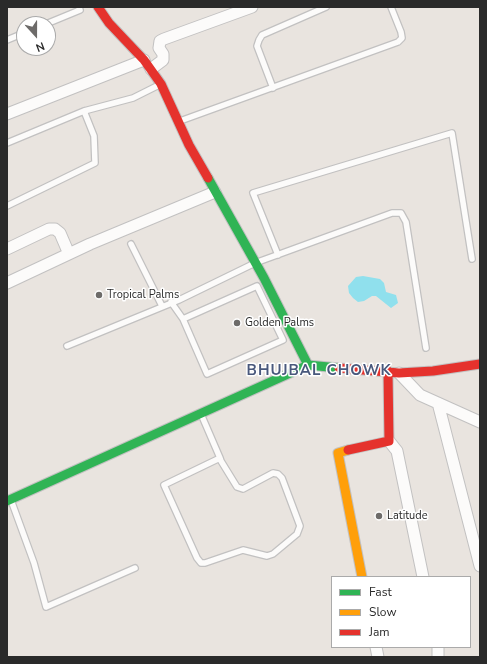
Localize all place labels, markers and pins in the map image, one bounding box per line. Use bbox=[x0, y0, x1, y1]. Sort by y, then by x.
place label: Tropical Palms bbox=[107, 288, 179, 302]
marker: Tropical Palms bbox=[94, 290, 104, 300]
place label: Golden Palms bbox=[245, 316, 314, 330]
marker: Golden Palms bbox=[232, 318, 242, 328]
place label: Latitude bbox=[387, 509, 427, 523]
marker: Latitude bbox=[374, 511, 384, 521]

